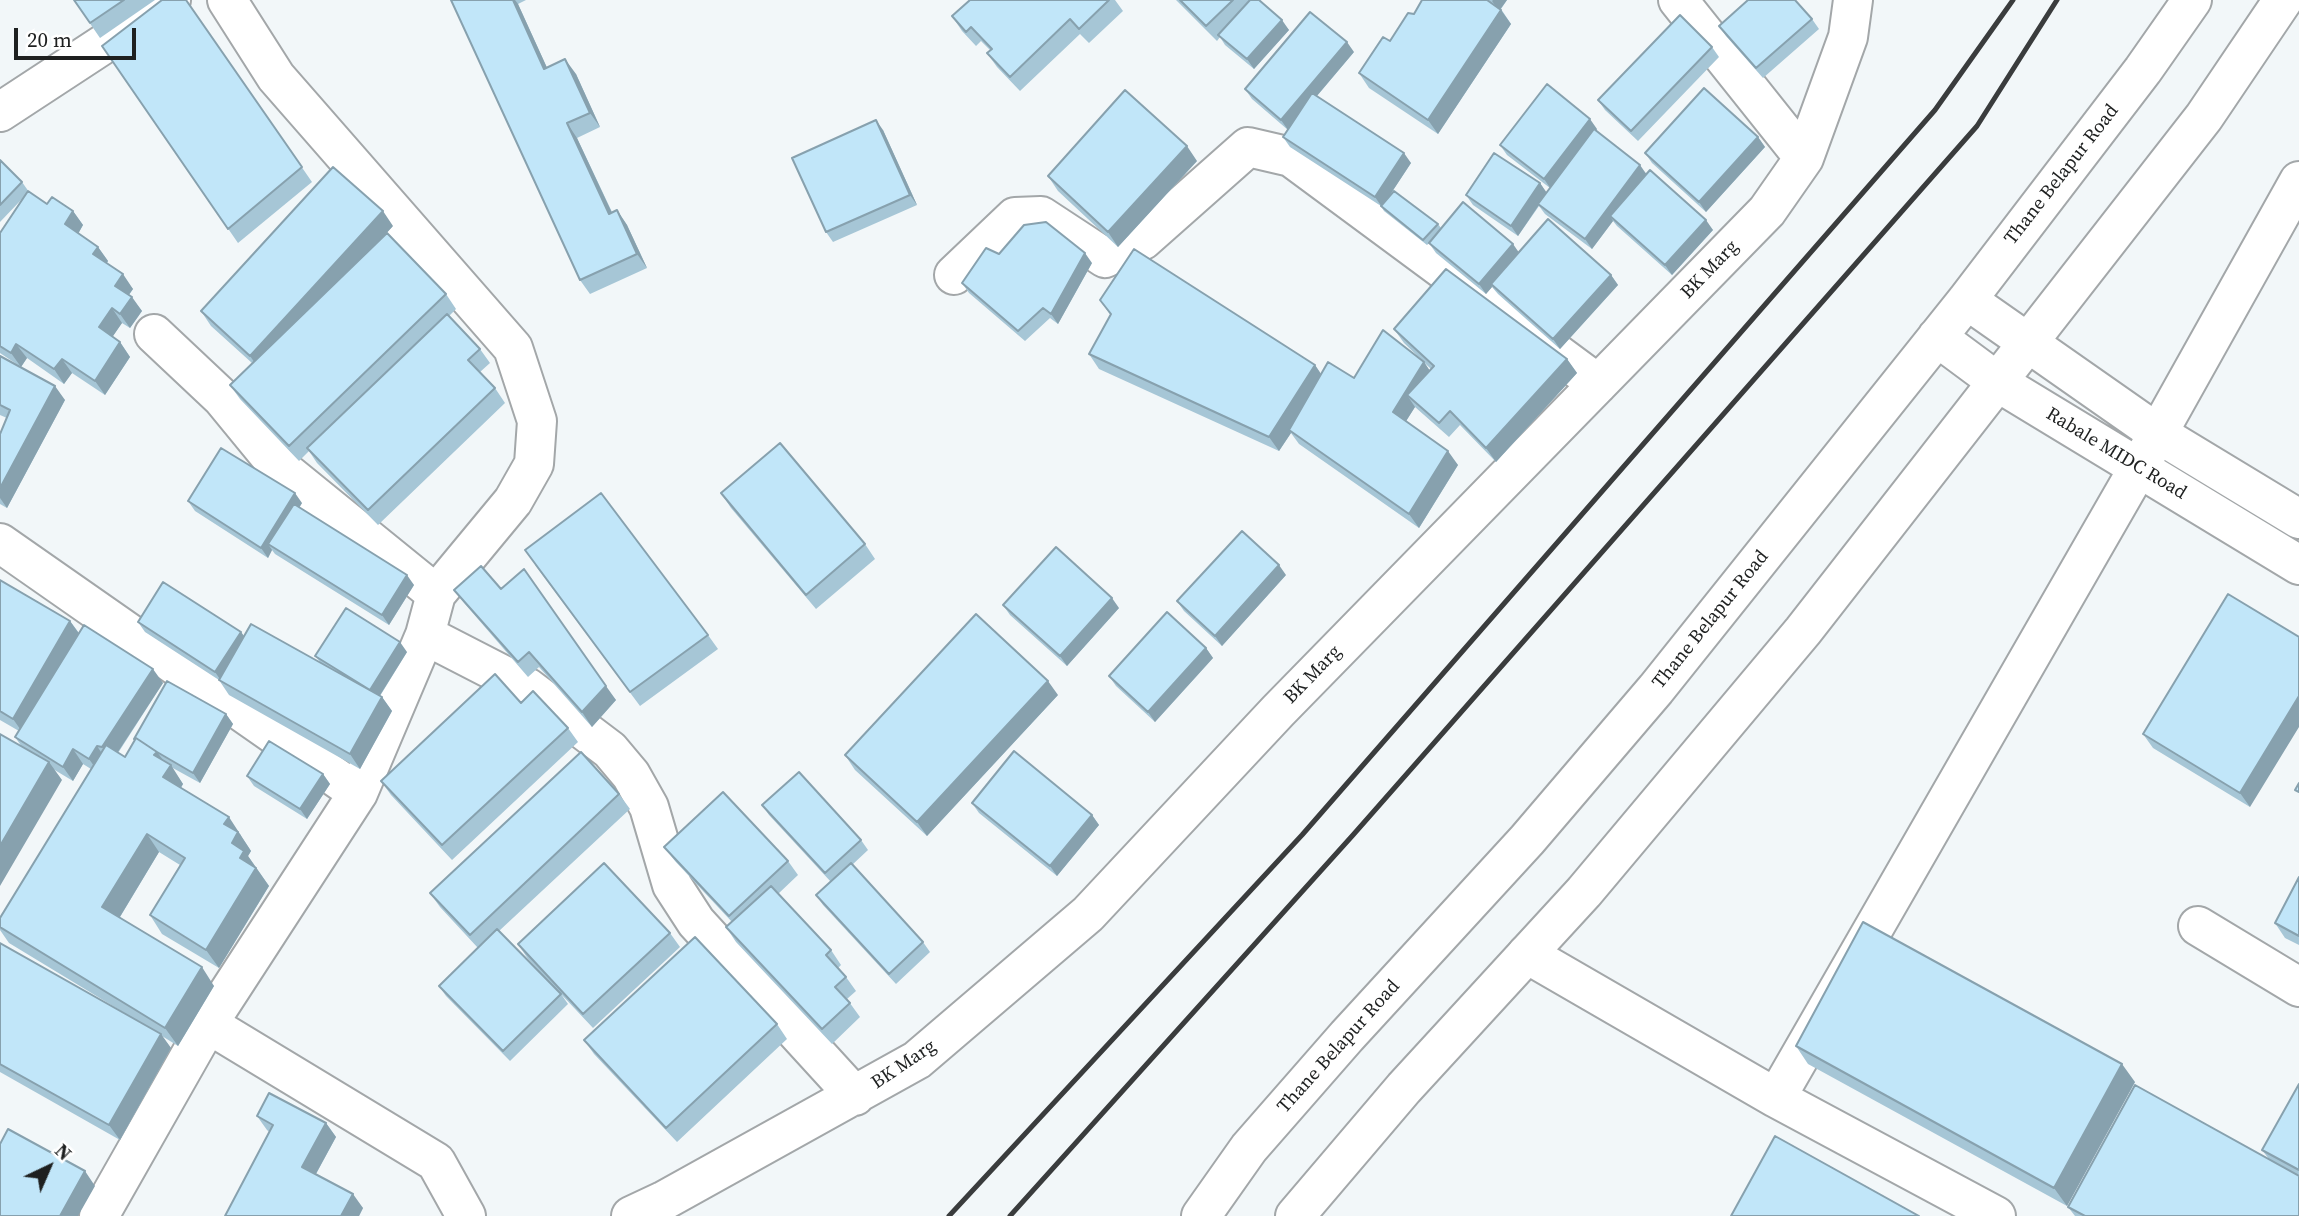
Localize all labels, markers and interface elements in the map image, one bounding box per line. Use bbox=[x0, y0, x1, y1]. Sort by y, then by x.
scale bar bbox=[18, 14, 140, 58]
text: 20 m bbox=[27, 25, 72, 54]
street label: Thane Belapur Road bbox=[2000, 100, 2124, 250]
street label: BK Marg bbox=[1677, 236, 1743, 304]
street label: Rabale MIDC Road bbox=[2042, 403, 2190, 505]
street label: Thane Belapur Road bbox=[1648, 546, 1774, 694]
street label: BK Marg bbox=[1280, 641, 1346, 709]
street label: Thane Belapur Road bbox=[1273, 976, 1405, 1118]
street label: BK Marg bbox=[868, 1035, 940, 1095]
north arrow bbox=[14, 1132, 84, 1202]
text: N bbox=[50, 1138, 78, 1166]

